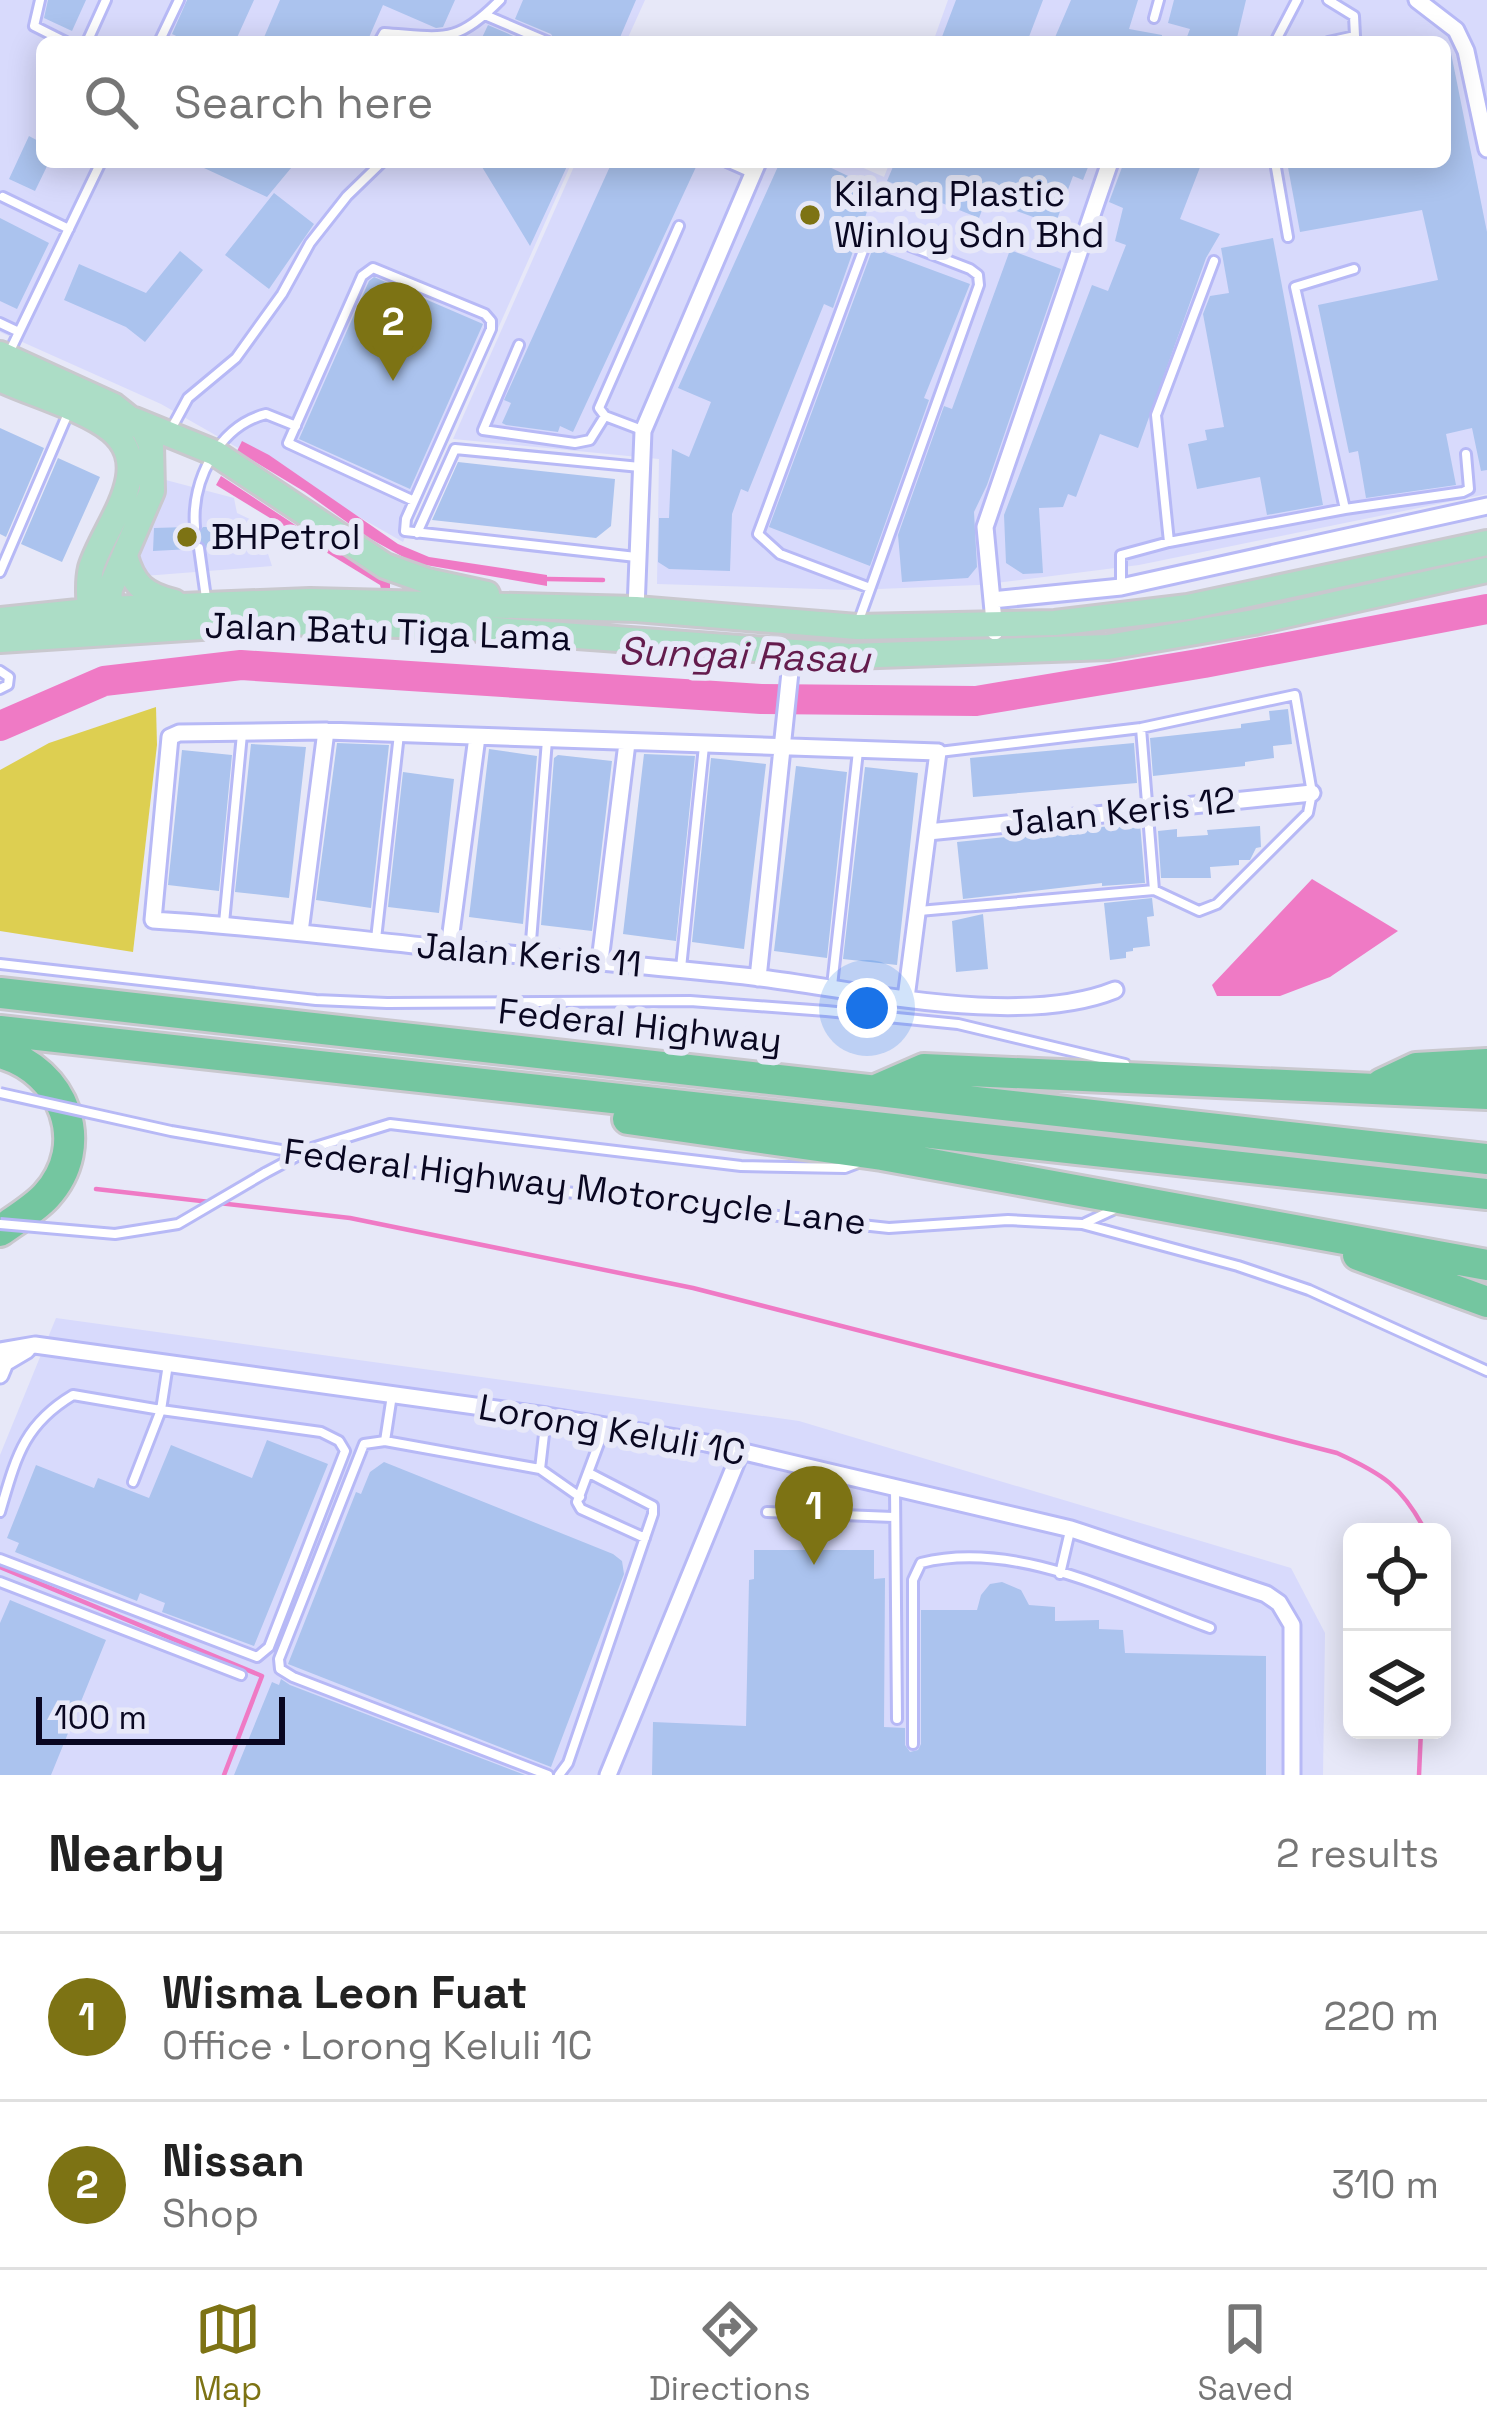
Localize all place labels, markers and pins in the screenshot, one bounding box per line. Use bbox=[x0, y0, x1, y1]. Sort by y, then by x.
place label: Kilang Plastic Winloy Sdn Bhd bbox=[834, 171, 1104, 258]
marker: Kilang Plastic Winloy Sdn Bhd bbox=[797, 202, 823, 228]
pin: 2 bbox=[354, 282, 432, 381]
place label: BHPetrol bbox=[211, 514, 361, 560]
marker: BHPetrol bbox=[174, 524, 200, 550]
pin: 1 bbox=[775, 1466, 853, 1565]

